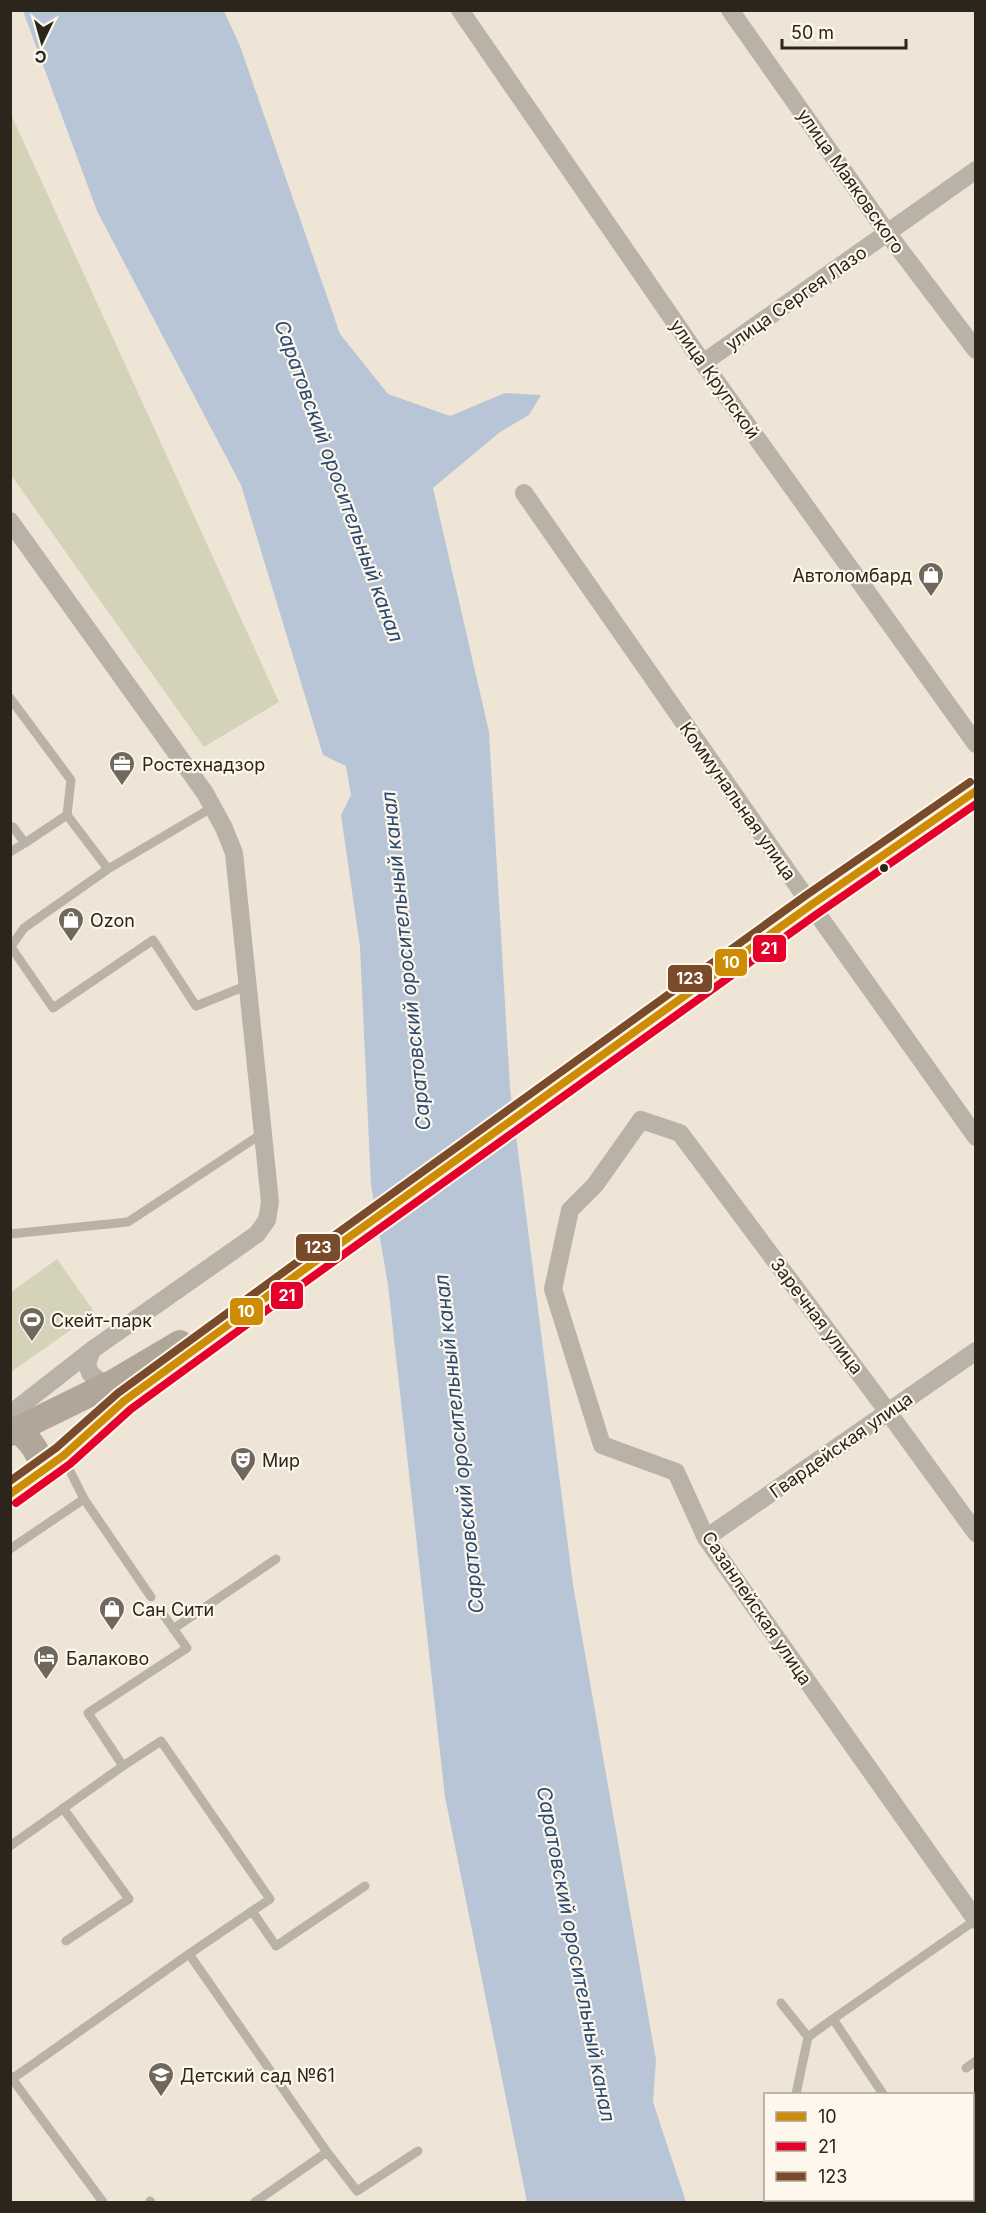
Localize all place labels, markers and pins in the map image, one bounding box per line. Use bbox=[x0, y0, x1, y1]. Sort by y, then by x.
shop icon: Автоломбард bbox=[916, 560, 946, 598]
place label: Автоломбард bbox=[792, 565, 912, 586]
office icon: Ростехнадзор bbox=[107, 749, 137, 787]
place label: Ростехнадзор bbox=[142, 754, 265, 775]
unlabelled marker bbox=[878, 862, 890, 874]
shop icon: Ozon bbox=[56, 905, 86, 943]
place label: Ozon bbox=[90, 910, 135, 931]
sports icon: Скейт-парк bbox=[17, 1305, 47, 1343]
place label: Скейт-парк bbox=[51, 1310, 152, 1331]
theatre icon: Мир bbox=[228, 1445, 258, 1483]
place label: Мир bbox=[262, 1450, 300, 1471]
shop icon: Сан Сити bbox=[97, 1594, 127, 1632]
place label: Сан Сити bbox=[132, 1599, 214, 1620]
hotel icon: Балаково bbox=[31, 1643, 61, 1681]
place label: Балаково bbox=[66, 1648, 149, 1669]
school or university icon: Детский сад №61 bbox=[146, 2060, 176, 2098]
place label: Детский сад №61 bbox=[180, 2065, 335, 2086]

